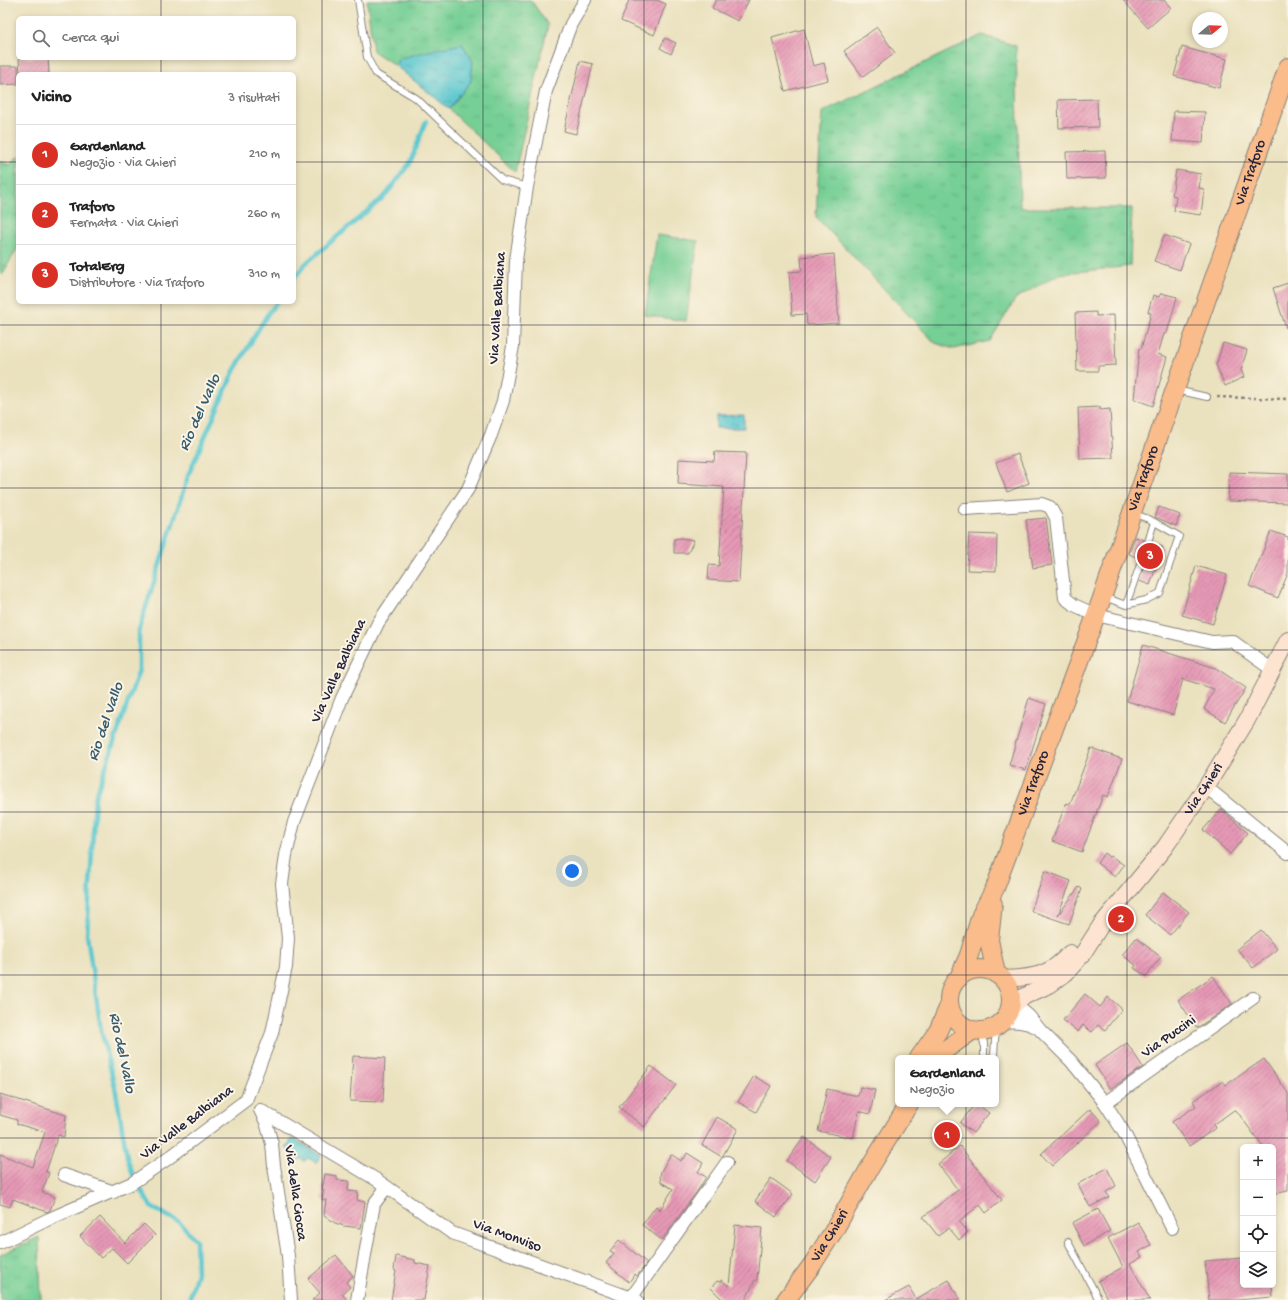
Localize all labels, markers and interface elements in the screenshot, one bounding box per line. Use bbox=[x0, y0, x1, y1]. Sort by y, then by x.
north arrow bbox=[1192, 12, 1228, 48]
search box bbox=[16, 16, 296, 60]
icon: search bbox=[30, 27, 52, 49]
text: Cerca qui bbox=[62, 29, 119, 47]
text: Vicino bbox=[32, 88, 72, 108]
text: 3 risultati bbox=[228, 91, 280, 106]
street label: Via Traforo bbox=[1231, 137, 1271, 209]
text: Gardenland bbox=[70, 138, 144, 156]
text: 1 bbox=[42, 147, 48, 162]
text: 210 m bbox=[249, 147, 280, 162]
text: Negozio · Via Chieri bbox=[70, 156, 176, 171]
text: Traforo bbox=[70, 198, 115, 216]
text: 2 bbox=[42, 207, 48, 222]
text: 260 m bbox=[247, 207, 280, 222]
text: Fermata · Via Chieri bbox=[70, 216, 179, 231]
street label: Via Valle Balbiana bbox=[485, 251, 511, 366]
text: TotalErg bbox=[70, 258, 125, 276]
text: 3 bbox=[42, 267, 48, 282]
text: 310 m bbox=[248, 267, 280, 282]
text: Distributore · Via Traforo bbox=[70, 276, 205, 291]
water label: Rio del Vallo bbox=[176, 371, 227, 454]
street label: Via Traforo bbox=[1124, 443, 1164, 515]
pin: 3 bbox=[1137, 541, 1163, 571]
street label: Via Valle Balbiana bbox=[307, 616, 371, 727]
water label: Rio del Vallo bbox=[85, 679, 130, 764]
street label: Via Traforo bbox=[1013, 748, 1054, 819]
street label: Via Chieri bbox=[1180, 760, 1228, 820]
your location bbox=[562, 861, 582, 881]
pin: 2 bbox=[1108, 904, 1134, 934]
water label: Rio del Vallo bbox=[103, 1011, 139, 1096]
street label: Via Puccini bbox=[1137, 1012, 1200, 1063]
popup bbox=[895, 1055, 999, 1107]
text: Gardenland bbox=[910, 1065, 984, 1083]
street label: Via Valle Balbiana bbox=[136, 1082, 238, 1165]
text: Negozio bbox=[910, 1083, 954, 1098]
pin: 1 bbox=[934, 1120, 960, 1150]
street label: Via della Ciocca bbox=[279, 1143, 311, 1243]
map controls bbox=[1240, 1144, 1276, 1288]
button: + bbox=[1240, 1144, 1276, 1180]
button: − bbox=[1240, 1180, 1276, 1216]
street label: Via Chieri bbox=[806, 1206, 853, 1267]
street label: Via Monviso bbox=[469, 1215, 544, 1257]
button: locate bbox=[1240, 1216, 1276, 1252]
button: layers bbox=[1240, 1252, 1276, 1288]

